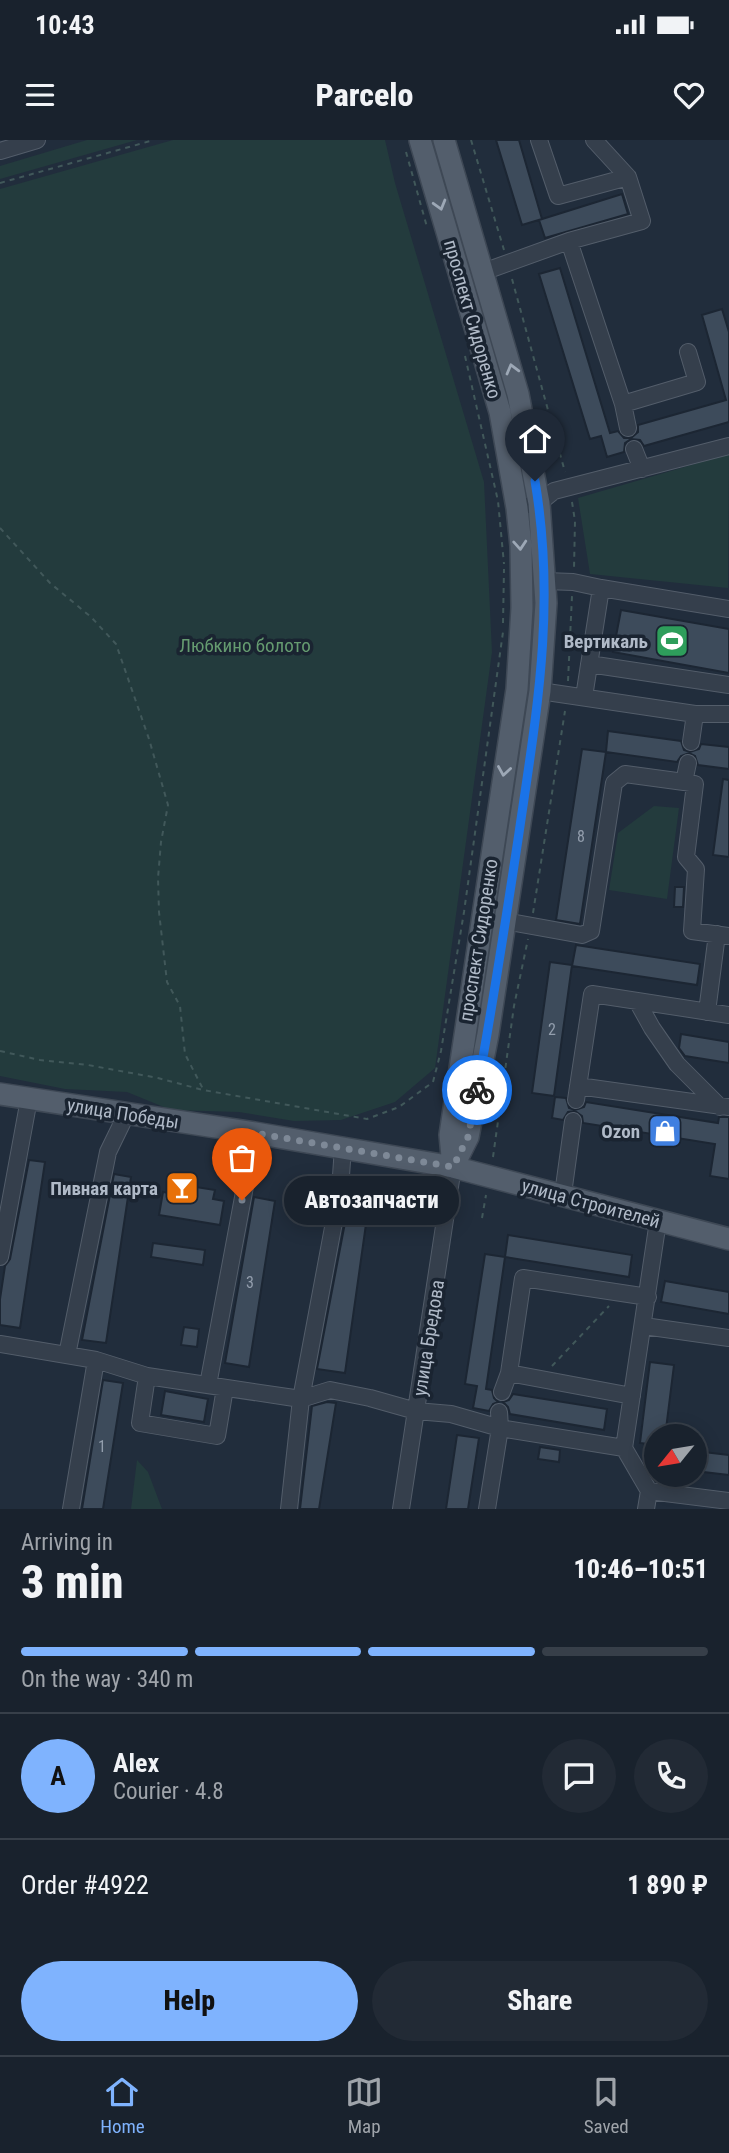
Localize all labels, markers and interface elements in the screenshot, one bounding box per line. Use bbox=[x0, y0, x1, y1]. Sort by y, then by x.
text: 10:43 bbox=[35, 10, 95, 40]
icon: menu bbox=[21, 76, 59, 114]
text: Parcelo bbox=[316, 76, 413, 114]
icon: heart bbox=[670, 76, 708, 114]
one-way arrow bbox=[432, 199, 447, 211]
street label: проспект Сидоренко bbox=[439, 237, 506, 401]
one-way arrow bbox=[506, 363, 520, 375]
pin bbox=[505, 409, 565, 481]
icon: home bbox=[516, 420, 554, 458]
one-way arrow bbox=[513, 540, 528, 551]
sports icon: Вертикаль bbox=[653, 622, 691, 660]
place label: Вертикаль bbox=[564, 630, 648, 653]
park label: Любкино болото bbox=[179, 634, 311, 657]
one-way arrow bbox=[497, 766, 512, 777]
house number: 8 bbox=[577, 827, 585, 846]
street label: проспект Сидоренко bbox=[454, 857, 503, 1023]
house number: 2 bbox=[548, 1020, 556, 1039]
courier bbox=[442, 1055, 512, 1125]
icon: bike bbox=[458, 1071, 496, 1109]
street label: улица Победы bbox=[65, 1093, 180, 1134]
shop icon: Ozon bbox=[646, 1112, 684, 1150]
place label: Ozon bbox=[601, 1120, 640, 1143]
pin bbox=[212, 1128, 272, 1200]
icon: bag bbox=[223, 1139, 261, 1177]
bar icon: Пивная карта bbox=[163, 1169, 201, 1207]
street label: улица Строителей bbox=[519, 1174, 663, 1233]
callout: Автозапчасти bbox=[284, 1176, 459, 1224]
place label: Пивная карта bbox=[50, 1177, 158, 1200]
text: Автозапчасти bbox=[304, 1187, 439, 1214]
house number: 3 bbox=[246, 1273, 254, 1292]
street label: улица Бредова bbox=[408, 1278, 449, 1398]
north arrow bbox=[644, 1424, 707, 1488]
map controls bbox=[644, 1424, 707, 1487]
house number: 1 bbox=[98, 1437, 106, 1456]
text: Arriving in bbox=[21, 1529, 113, 1556]
text: 10:46–10:51 bbox=[574, 1554, 708, 1584]
text: 3 min bbox=[21, 1555, 124, 1609]
text: On the way · 340 m bbox=[21, 1666, 193, 1693]
button: chat bbox=[542, 1739, 616, 1813]
button: phone bbox=[634, 1739, 708, 1813]
text: Alex bbox=[113, 1748, 159, 1778]
text: A bbox=[50, 1761, 66, 1791]
text: Courier · 4.8 bbox=[113, 1778, 224, 1805]
text: Order #4922 bbox=[21, 1870, 149, 1900]
text: 1 890 ₽ bbox=[627, 1870, 708, 1900]
button: Help bbox=[21, 1961, 358, 2041]
button: Share bbox=[372, 1961, 708, 2041]
tab: Home bbox=[100, 2073, 145, 2138]
tab: Map bbox=[345, 2073, 383, 2138]
tab: Saved bbox=[584, 2073, 629, 2138]

